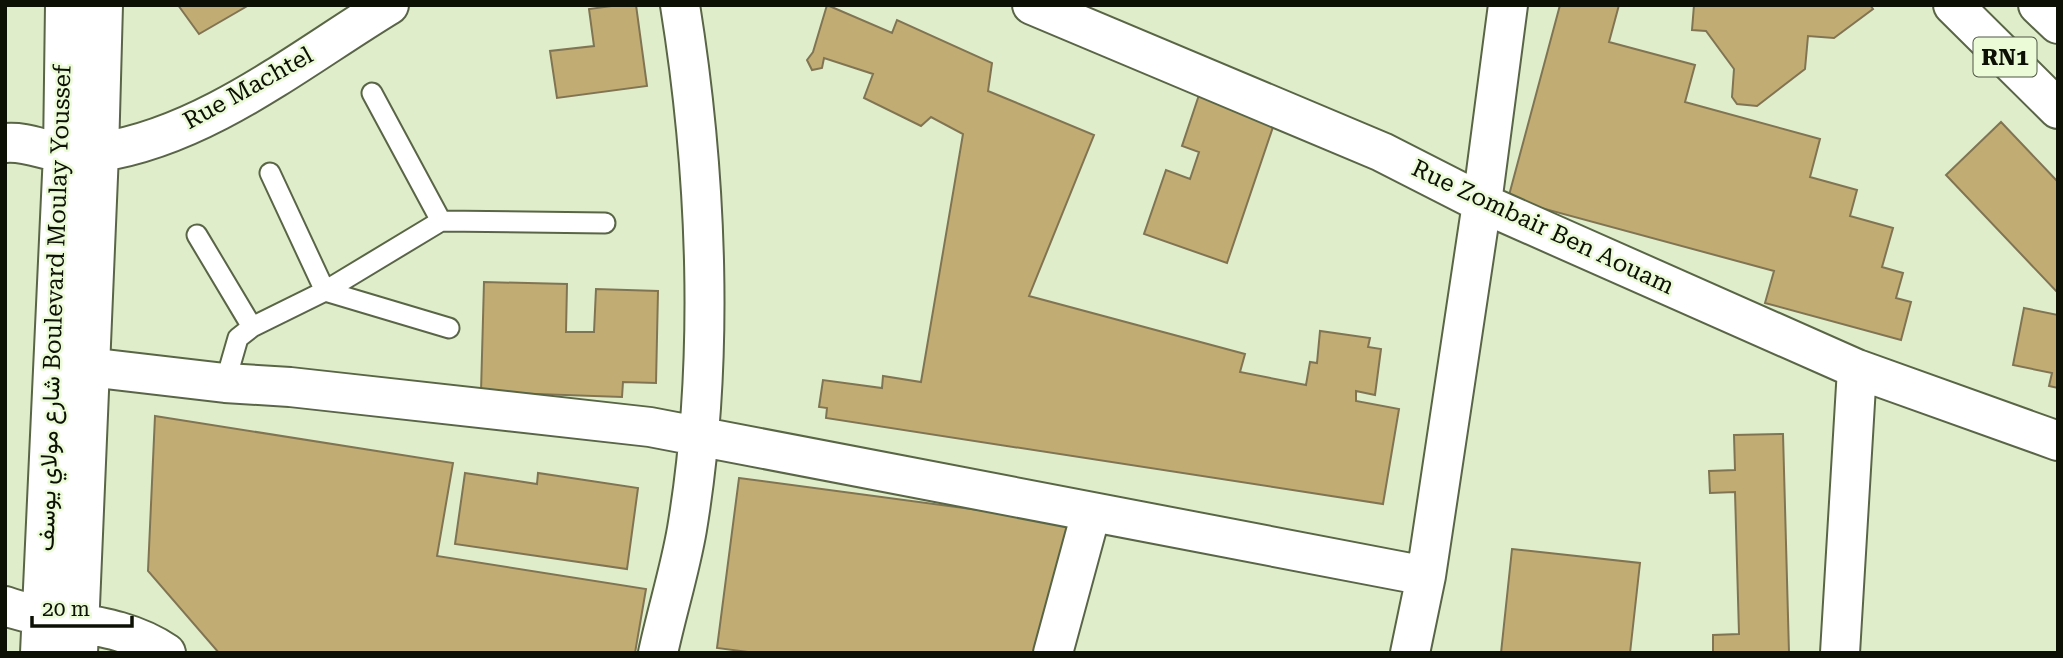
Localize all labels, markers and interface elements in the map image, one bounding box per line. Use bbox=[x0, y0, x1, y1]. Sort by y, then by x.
road number: RN1 bbox=[1974, 38, 2036, 76]
street label: Rue Machtel bbox=[178, 41, 318, 135]
street label: شارع مولاي يوسف Boulevard Moulay Youssef bbox=[32, 64, 82, 552]
street label: Rue Zombair Ben Aouam bbox=[1407, 154, 1679, 300]
scale bar bbox=[32, 584, 131, 628]
text: 20 m bbox=[42, 597, 90, 621]

